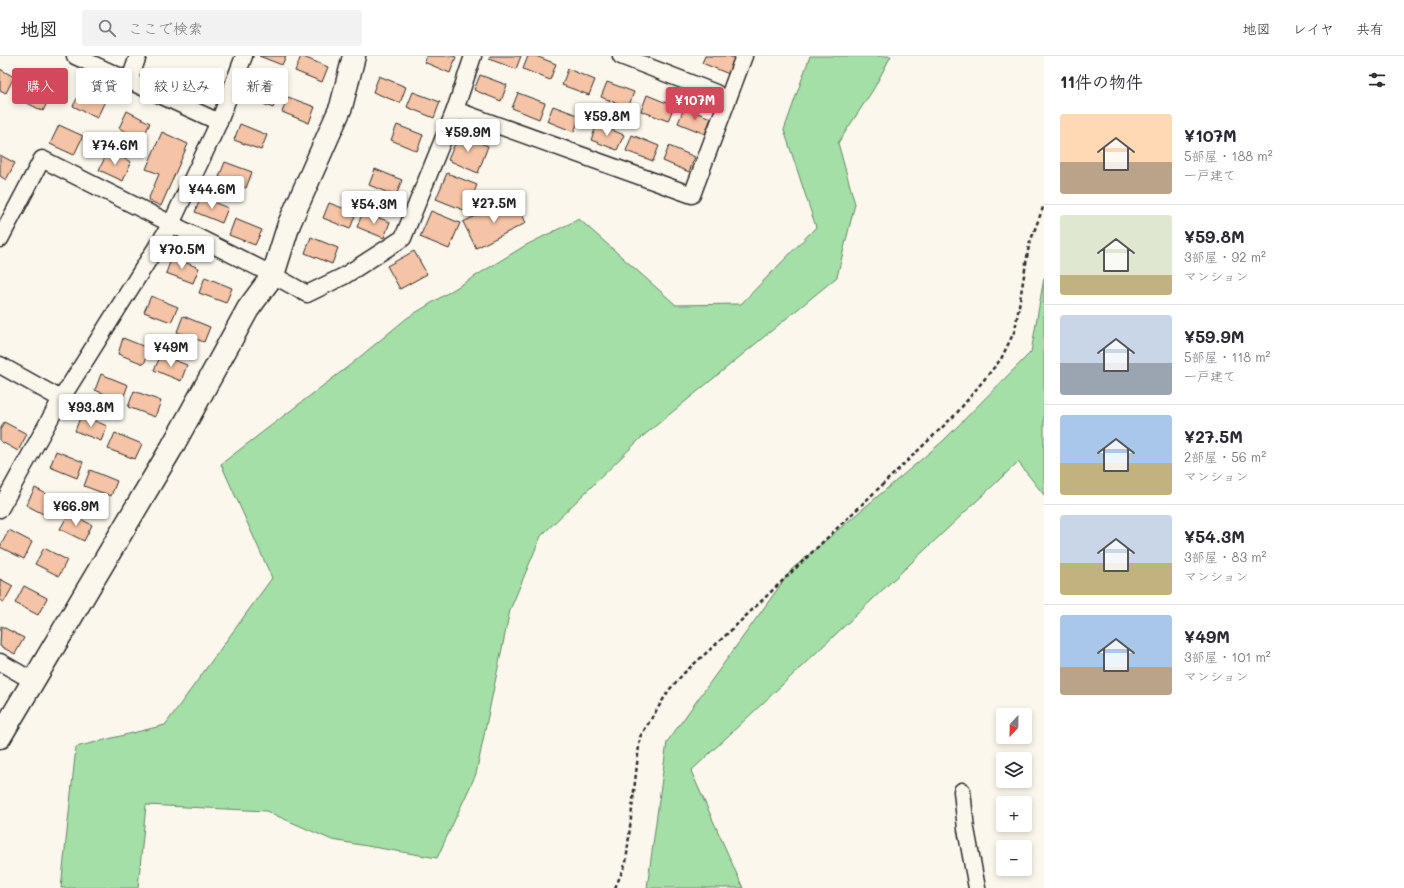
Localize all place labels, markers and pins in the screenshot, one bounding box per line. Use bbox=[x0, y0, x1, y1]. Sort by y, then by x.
pin: ¥107M bbox=[667, 87, 723, 121]
pin: ¥59.8M bbox=[574, 103, 640, 137]
pin: ¥59.9M bbox=[435, 119, 501, 153]
pin: ¥74.6M bbox=[82, 132, 148, 166]
pin: ¥44.6M bbox=[179, 176, 245, 210]
pin: ¥27.5M bbox=[461, 190, 527, 224]
pin: ¥54.3M bbox=[341, 191, 407, 225]
pin: ¥70.5M bbox=[149, 236, 215, 270]
pin: ¥49M bbox=[147, 334, 195, 368]
pin: ¥93.8M bbox=[58, 394, 124, 428]
pin: ¥66.9M bbox=[43, 493, 109, 527]

